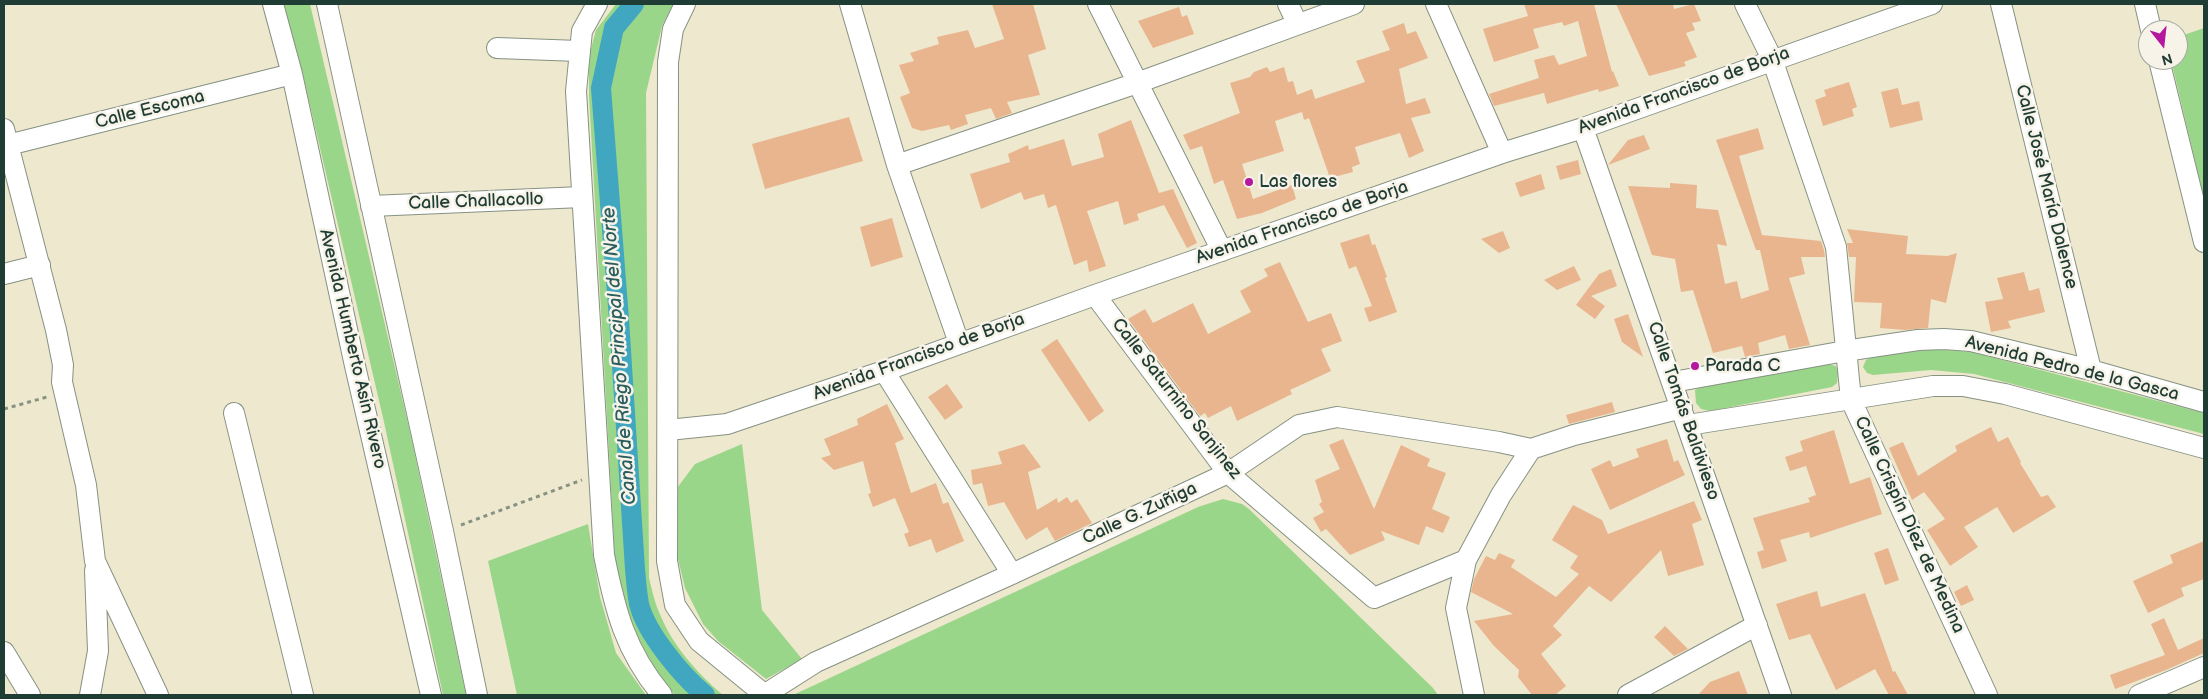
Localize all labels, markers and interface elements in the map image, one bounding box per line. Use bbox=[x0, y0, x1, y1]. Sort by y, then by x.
north arrow bbox=[2138, 20, 2188, 70]
street label: Avenida Francisco de Borja bbox=[1575, 43, 1793, 139]
text: N bbox=[2160, 49, 2174, 69]
street label: Calle José María Dalence bbox=[2010, 83, 2082, 291]
street label: Calle Escoma bbox=[93, 86, 207, 134]
place label: Las flores bbox=[1259, 171, 1337, 193]
street label: Avenida Francisco de Borja bbox=[1193, 176, 1411, 270]
marker: Las flores bbox=[1243, 176, 1255, 188]
street label: Calle Challacollo bbox=[408, 189, 544, 215]
water label: Canal de Riego Principal del Norte bbox=[598, 206, 642, 506]
street label: Avenida Humberto Asín Rivero bbox=[314, 227, 390, 471]
street label: Avenida Francisco de Borja bbox=[810, 309, 1028, 405]
street label: Calle Saturnino Sanjinez bbox=[1106, 314, 1246, 484]
street label: Calle Tomás Baldivieso bbox=[1642, 319, 1724, 503]
street label: Avenida Pedro de la Gasca bbox=[1963, 332, 2181, 406]
place label: Parada C bbox=[1705, 355, 1780, 377]
marker: Parada C bbox=[1689, 360, 1701, 372]
street label: Calle Crispín Díez de Medina bbox=[1849, 413, 1969, 637]
street label: Calle G. Zuñiga bbox=[1079, 478, 1201, 550]

